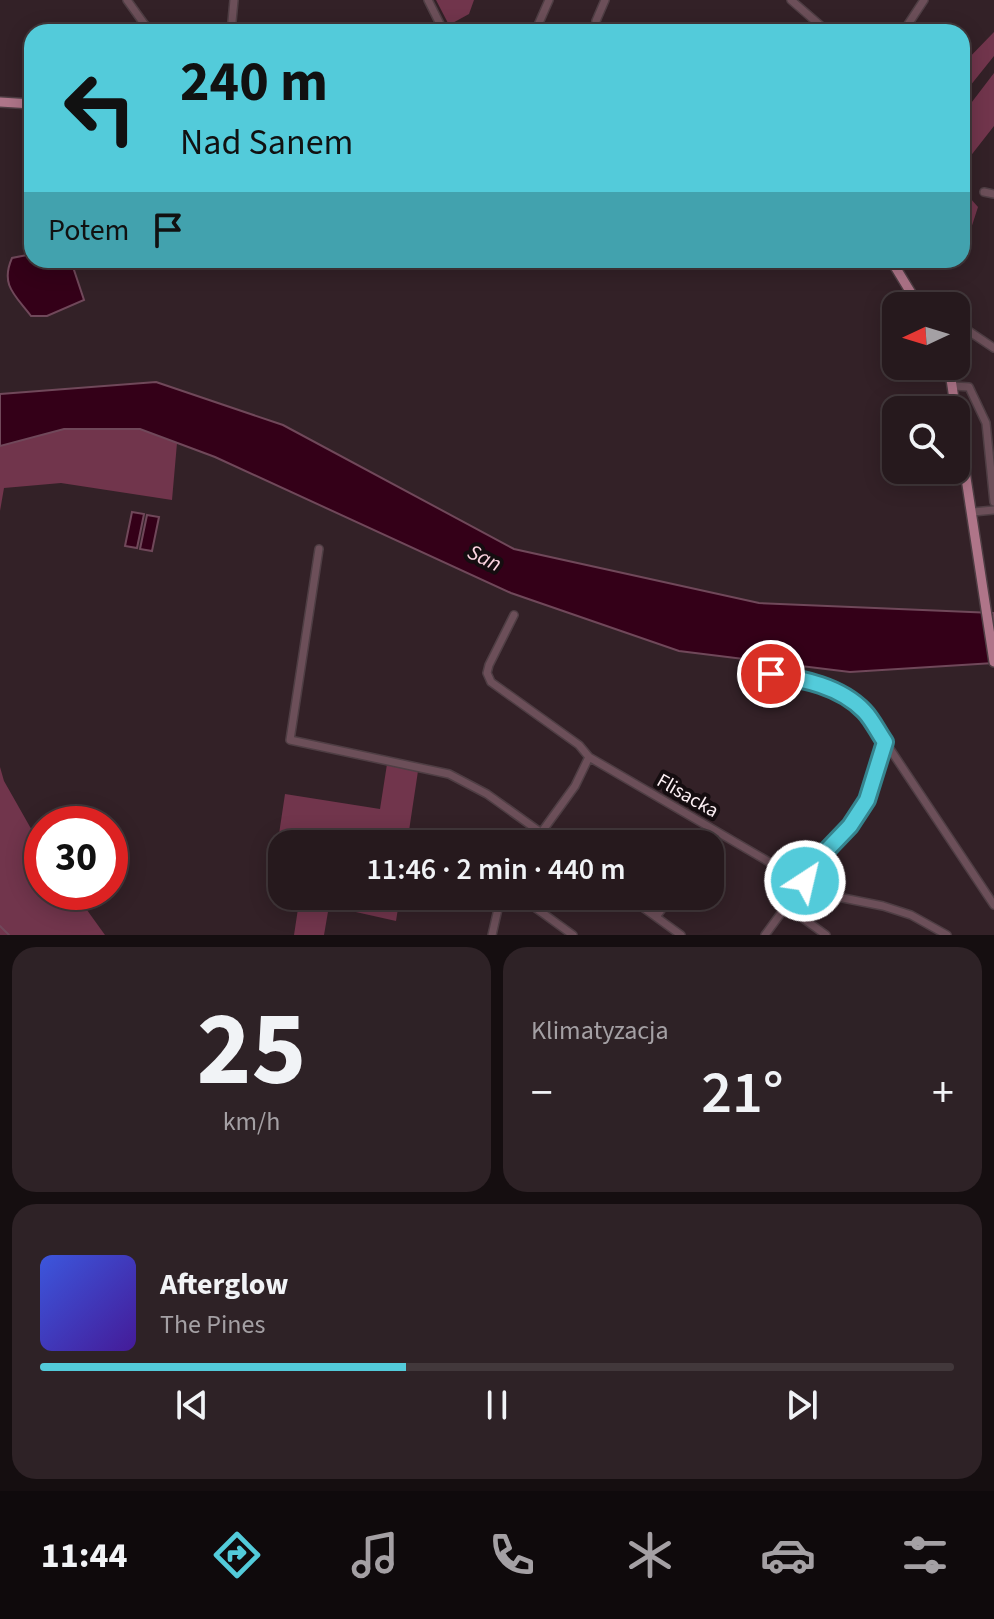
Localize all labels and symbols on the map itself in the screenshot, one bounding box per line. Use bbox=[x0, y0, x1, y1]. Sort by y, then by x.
north arrow bbox=[882, 292, 970, 380]
water label: San bbox=[462, 536, 507, 580]
pin bbox=[737, 640, 805, 708]
street label: Flisacka bbox=[651, 767, 724, 825]
speed limit sign: 30 bbox=[24, 806, 128, 910]
position arrow bbox=[763, 839, 847, 923]

